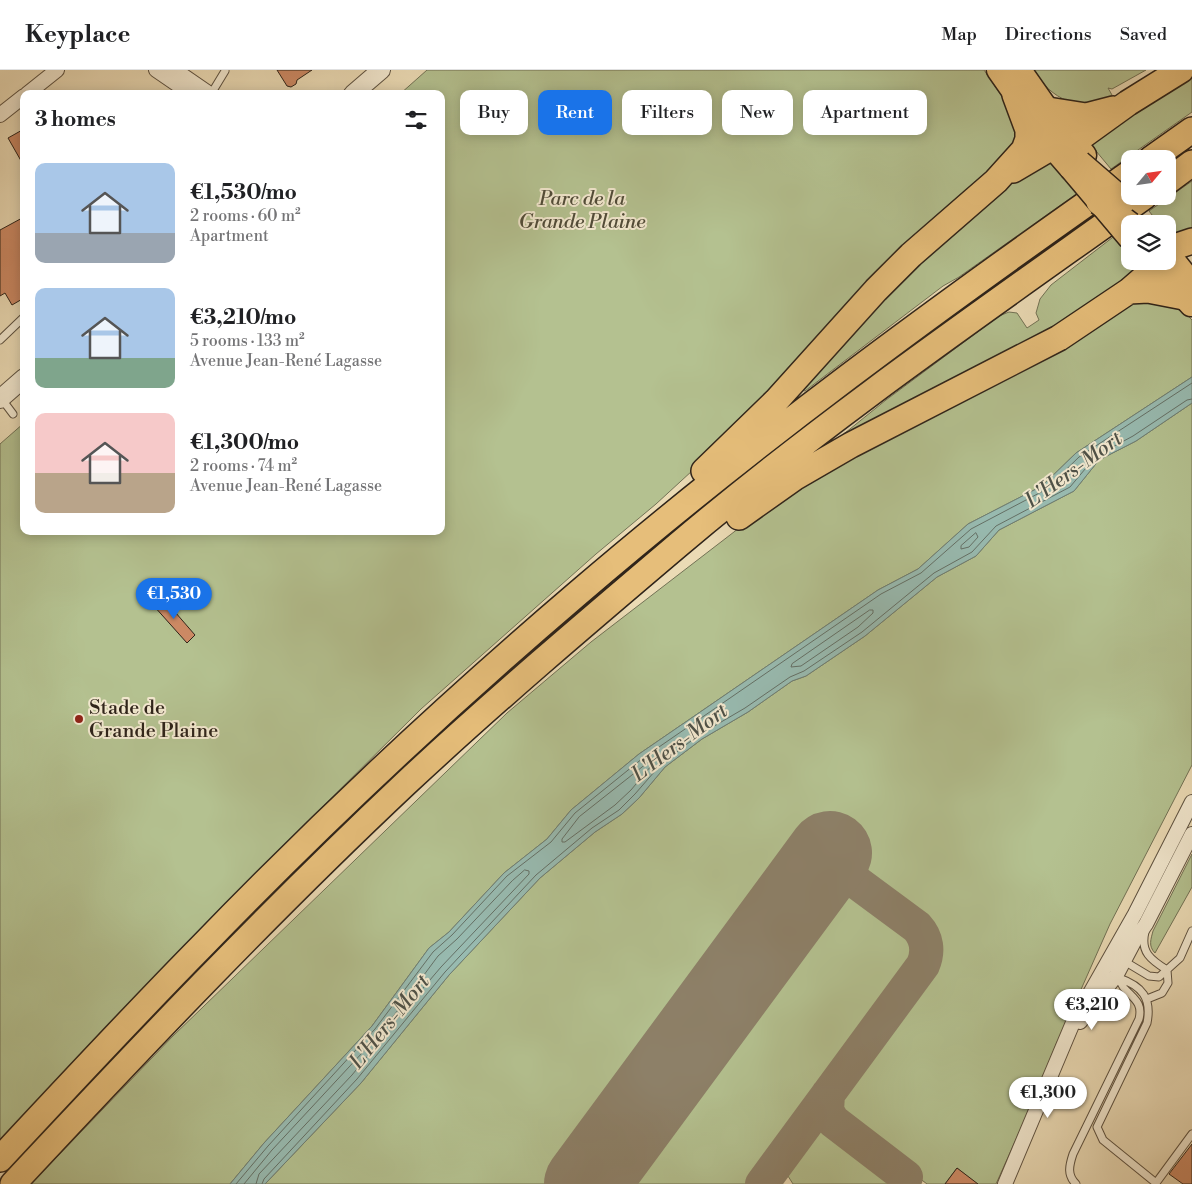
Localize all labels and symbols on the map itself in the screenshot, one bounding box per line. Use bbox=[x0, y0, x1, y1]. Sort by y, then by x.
north arrow bbox=[1121, 150, 1176, 205]
park label: Parc de la Grande Plaine bbox=[518, 187, 646, 235]
water label: L'Hers-Mort bbox=[1020, 425, 1129, 515]
pin: €1,530 bbox=[133, 578, 215, 620]
place label: Stade de Grande Plaine bbox=[89, 696, 218, 744]
water label: L'Hers-Mort bbox=[626, 698, 734, 788]
marker: Stade de Grande Plaine bbox=[73, 713, 85, 725]
water label: L'Hers-Mort bbox=[343, 969, 437, 1075]
pin: €3,210 bbox=[1051, 988, 1133, 1031]
pin: €1,300 bbox=[1007, 1076, 1089, 1119]

